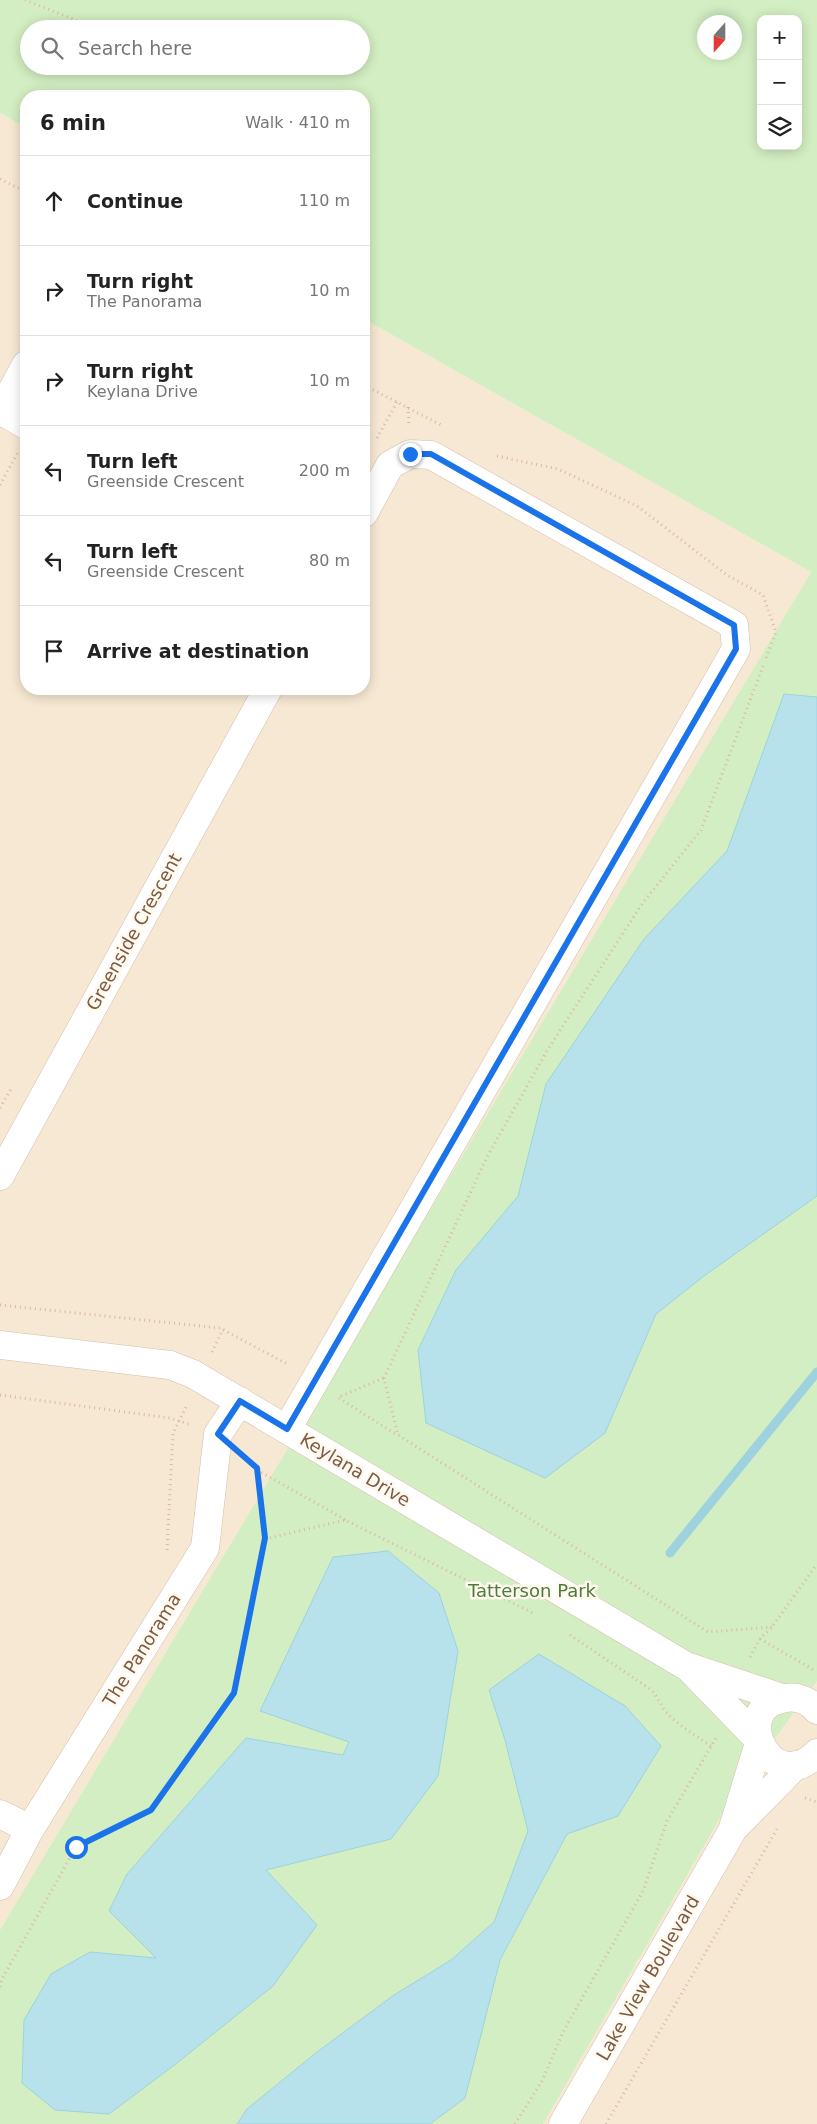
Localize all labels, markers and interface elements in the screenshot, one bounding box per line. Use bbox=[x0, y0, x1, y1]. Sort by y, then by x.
north arrow bbox=[697, 15, 742, 60]
map controls bbox=[757, 15, 802, 150]
button: + bbox=[757, 15, 802, 60]
search box bbox=[20, 20, 370, 75]
icon: search bbox=[38, 34, 66, 62]
text: Search here bbox=[78, 37, 192, 59]
button: − bbox=[757, 60, 802, 105]
button: layers bbox=[757, 105, 802, 150]
text: 6 min bbox=[40, 111, 106, 135]
text: Walk · 410 m bbox=[245, 113, 350, 132]
icon: ahead bbox=[40, 187, 68, 215]
text: Continue bbox=[87, 190, 183, 212]
text: 110 m bbox=[299, 191, 350, 210]
text: Turn right bbox=[87, 270, 193, 292]
icon: right bbox=[40, 277, 68, 305]
text: 10 m bbox=[309, 281, 350, 300]
text: The Panorama bbox=[87, 292, 202, 311]
text: Turn right bbox=[87, 360, 193, 382]
icon: right bbox=[40, 367, 68, 395]
text: 10 m bbox=[309, 371, 350, 390]
text: Keylana Drive bbox=[87, 382, 198, 401]
route end bbox=[399, 443, 422, 466]
text: Turn left bbox=[87, 450, 178, 472]
icon: left bbox=[40, 457, 68, 485]
text: 200 m bbox=[299, 461, 350, 480]
text: Greenside Crescent bbox=[87, 472, 244, 491]
text: Turn left bbox=[87, 540, 178, 562]
icon: left bbox=[40, 547, 68, 575]
text: 80 m bbox=[309, 551, 350, 570]
text: Greenside Crescent bbox=[87, 562, 244, 581]
icon: arrive bbox=[40, 637, 68, 665]
text: Arrive at destination bbox=[87, 640, 309, 662]
street label: Greenside Crescent bbox=[82, 849, 186, 1014]
street label: Keylana Drive bbox=[296, 1428, 414, 1511]
park label: Tatterson Park bbox=[467, 1580, 597, 1601]
street label: The Panorama bbox=[98, 1589, 185, 1711]
route start bbox=[65, 1836, 88, 1859]
street label: Lake View Boulevard bbox=[592, 1891, 703, 2064]

